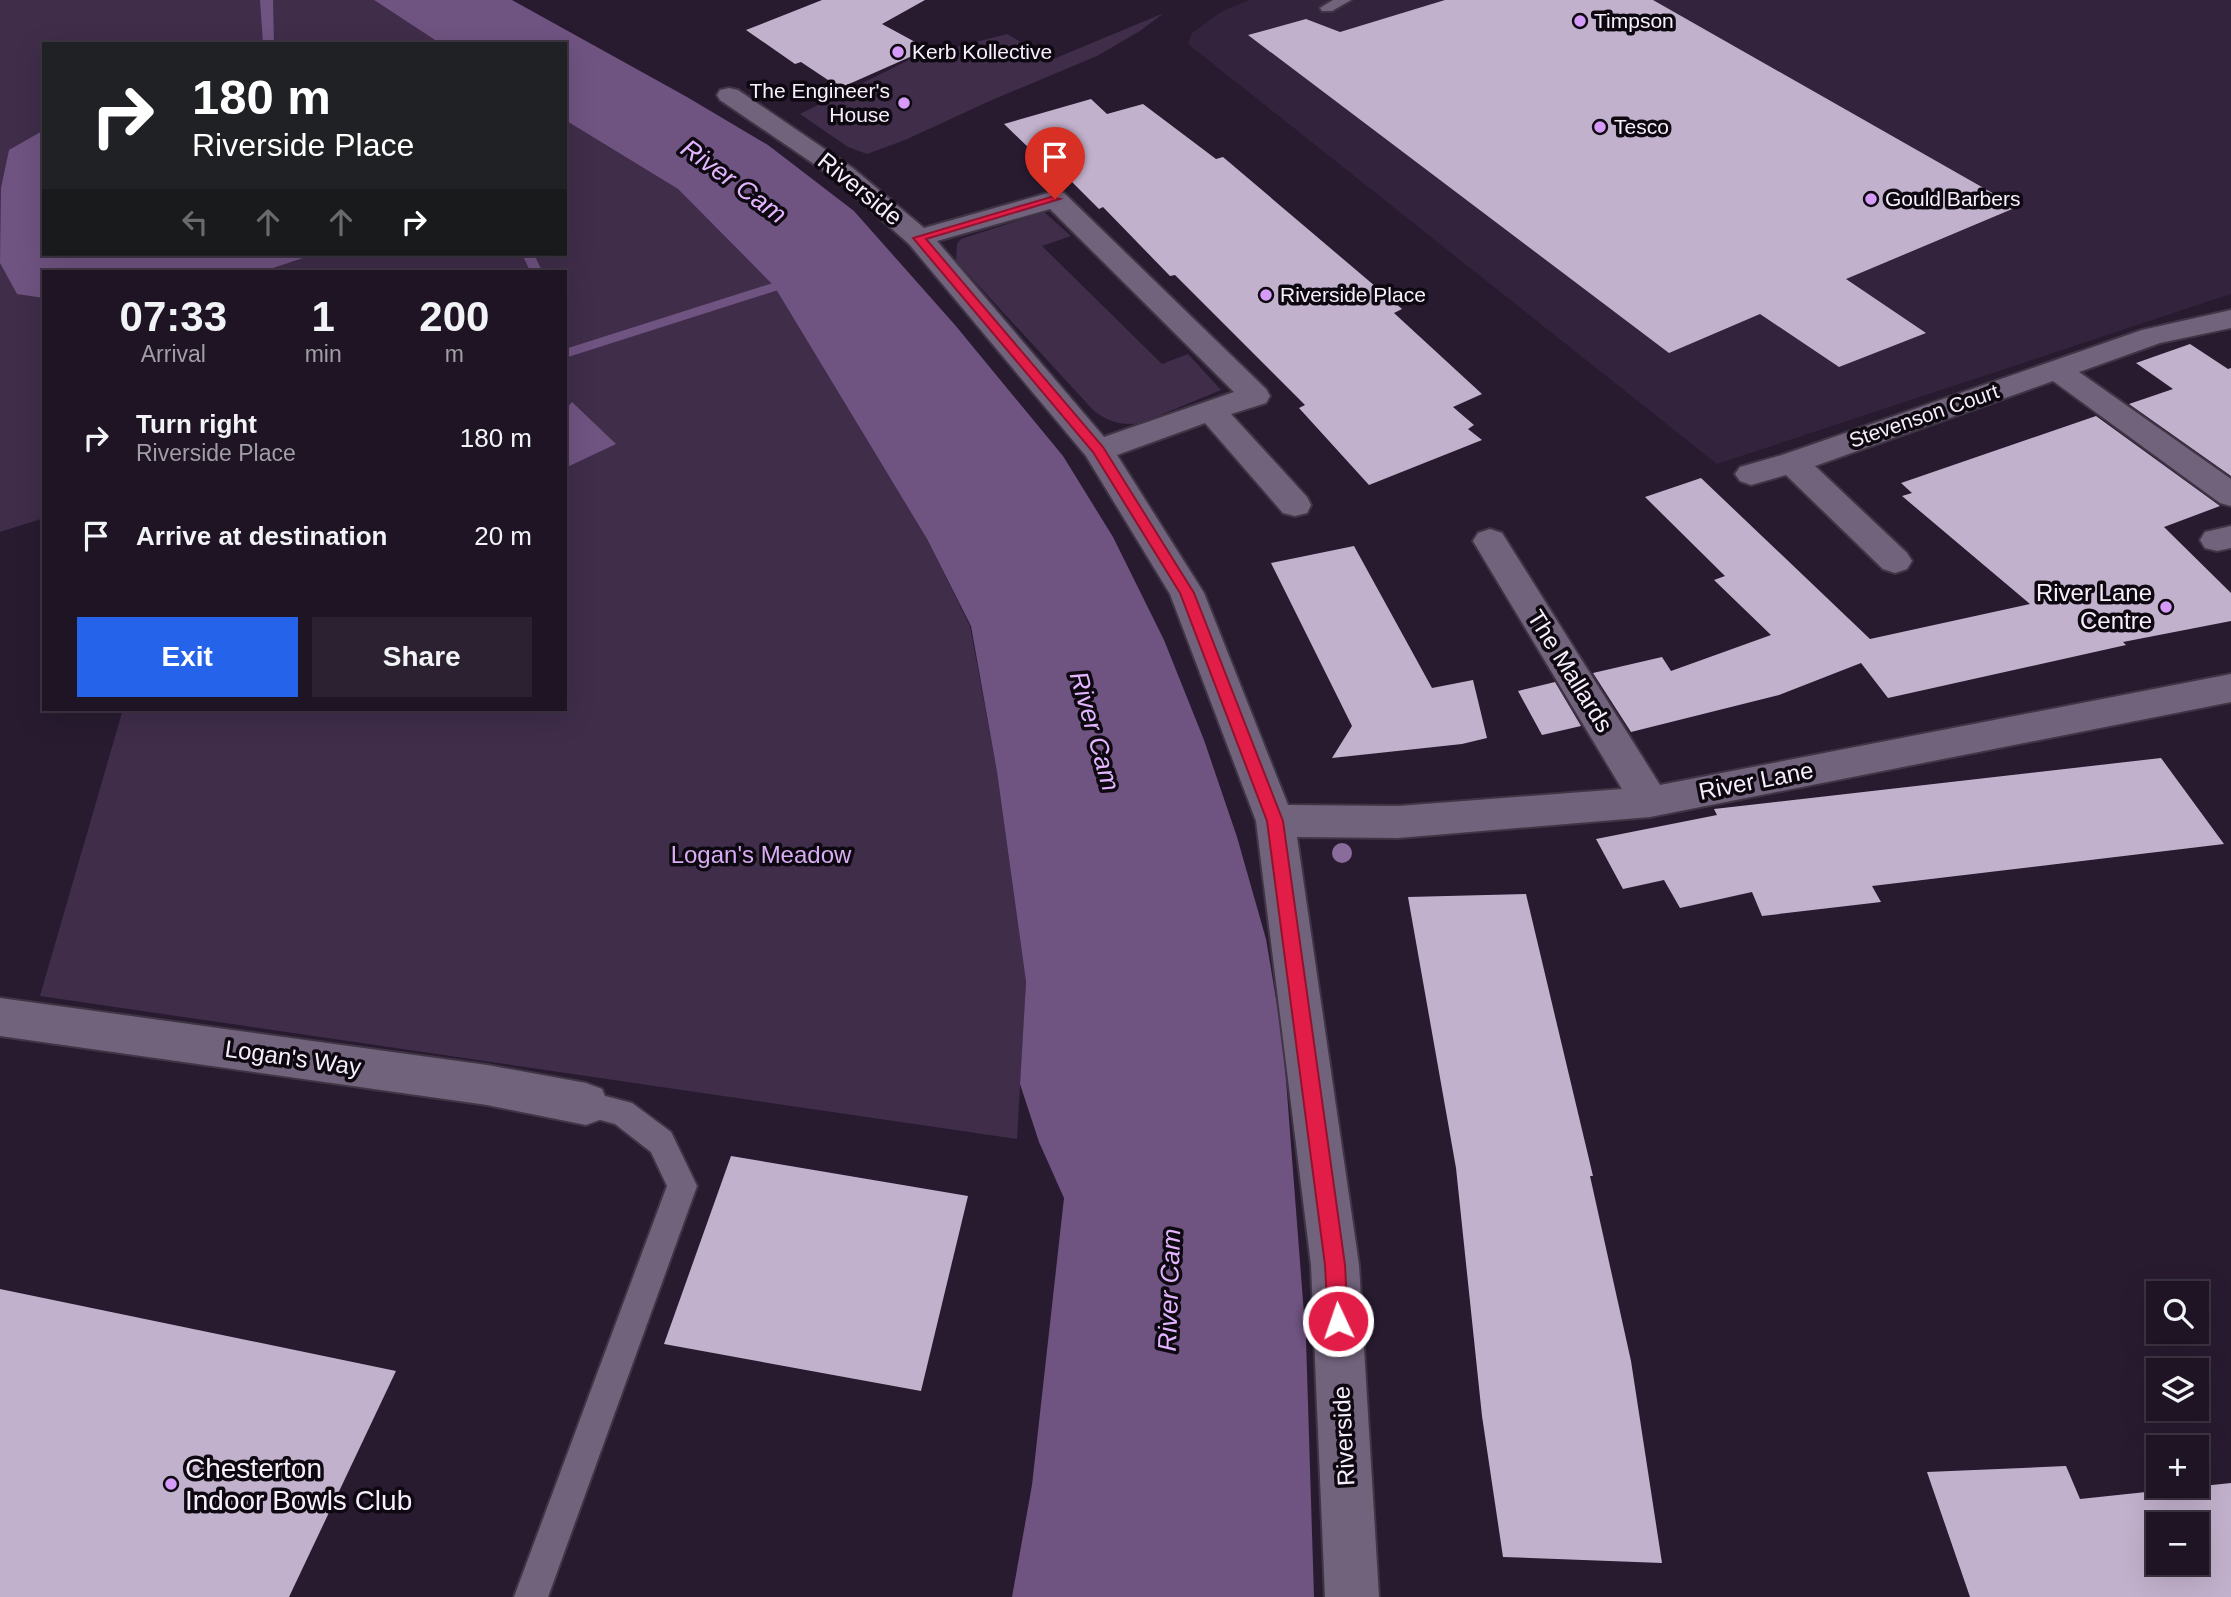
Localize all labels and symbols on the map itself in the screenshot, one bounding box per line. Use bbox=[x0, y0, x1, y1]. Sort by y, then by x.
place label: Timpson bbox=[1594, 9, 1674, 32]
marker: Timpson bbox=[1572, 13, 1588, 29]
place label: Kerb Kollective bbox=[912, 40, 1052, 63]
marker: Kerb Kollective bbox=[890, 44, 906, 60]
place label: The Engineer's House bbox=[749, 79, 890, 126]
marker: The Engineer's House bbox=[896, 95, 912, 111]
place label: Tesco bbox=[1614, 115, 1669, 138]
marker: Tesco bbox=[1592, 119, 1608, 135]
pin bbox=[1025, 127, 1085, 199]
water label: River Cam bbox=[676, 133, 792, 229]
street label: Riverside bbox=[813, 147, 908, 231]
place label: Gould Barbers bbox=[1885, 187, 2020, 210]
marker: Gould Barbers bbox=[1863, 191, 1879, 207]
place label: Riverside Place bbox=[1280, 283, 1426, 306]
marker: Riverside Place bbox=[1258, 287, 1274, 303]
street label: Stevenson Court bbox=[1846, 379, 2002, 452]
place label: River Lane Centre bbox=[2036, 579, 2152, 634]
marker: River Lane Centre bbox=[2158, 599, 2174, 615]
street label: The Mallards bbox=[1522, 605, 1619, 737]
water label: River Cam bbox=[1064, 668, 1126, 794]
street label: River Lane bbox=[1696, 756, 1815, 805]
park label: Logan's Meadow bbox=[671, 841, 852, 868]
street label: Logan's Way bbox=[223, 1035, 363, 1080]
water label: River Cam bbox=[1152, 1228, 1186, 1352]
position arrow bbox=[1301, 1284, 1375, 1358]
street label: Riverside bbox=[1327, 1385, 1360, 1487]
place label: Chesterton Indoor Bowls Club bbox=[185, 1453, 412, 1516]
marker: Chesterton Indoor Bowls Club bbox=[163, 1476, 179, 1492]

